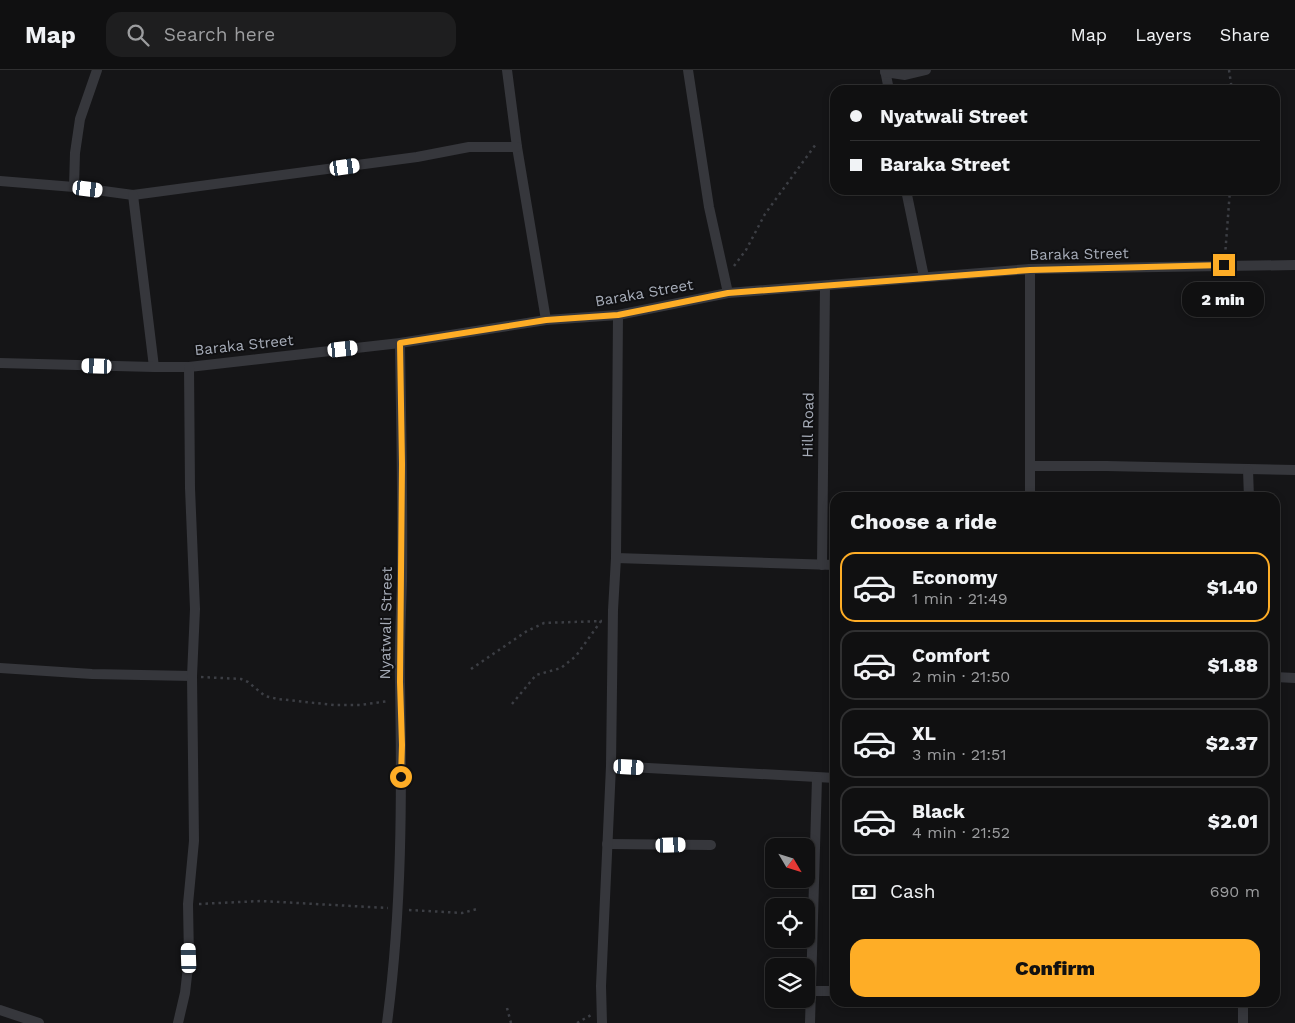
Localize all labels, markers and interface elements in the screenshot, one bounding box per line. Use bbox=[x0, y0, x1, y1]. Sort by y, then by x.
search box bbox=[106, 12, 456, 57]
text: Map bbox=[25, 21, 76, 49]
icon: search bbox=[124, 21, 152, 49]
text: Search here bbox=[164, 23, 275, 46]
text: Map bbox=[1070, 24, 1107, 45]
text: Layers bbox=[1135, 24, 1192, 45]
text: Share bbox=[1220, 24, 1270, 45]
text: Nyatwali Street bbox=[880, 105, 1027, 128]
text: Baraka Street bbox=[880, 153, 1010, 176]
car bbox=[329, 157, 360, 177]
car bbox=[72, 180, 103, 198]
street label: Baraka Street bbox=[1029, 244, 1130, 264]
route end bbox=[1213, 254, 1235, 276]
street label: Baraka Street bbox=[593, 275, 695, 310]
callout: 2 min bbox=[1183, 282, 1265, 318]
text: 2 min bbox=[1201, 290, 1245, 309]
street label: Baraka Street bbox=[194, 331, 295, 359]
car bbox=[327, 340, 358, 358]
car bbox=[81, 358, 112, 374]
street label: Hill Road bbox=[798, 392, 818, 458]
text: Choose a ride bbox=[850, 509, 997, 534]
icon: car bbox=[852, 565, 897, 610]
street label: Nyatwali Street bbox=[376, 566, 396, 680]
text: Economy bbox=[912, 566, 997, 589]
text: $1.40 bbox=[1207, 576, 1258, 599]
text: 1 min · 21:49 bbox=[912, 589, 1008, 608]
icon: car bbox=[852, 643, 897, 688]
text: Comfort bbox=[912, 644, 990, 667]
text: $1.88 bbox=[1208, 654, 1258, 677]
text: 2 min · 21:50 bbox=[912, 667, 1010, 686]
icon: car bbox=[852, 721, 897, 766]
text: XL bbox=[912, 722, 936, 745]
text: $2.37 bbox=[1206, 732, 1258, 755]
text: 3 min · 21:51 bbox=[912, 745, 1007, 764]
car bbox=[613, 759, 644, 775]
route start bbox=[390, 766, 412, 788]
icon: car bbox=[852, 799, 897, 844]
text: Black bbox=[912, 800, 965, 823]
text: $2.01 bbox=[1208, 810, 1258, 833]
text: 4 min · 21:52 bbox=[912, 823, 1010, 842]
car bbox=[655, 837, 686, 853]
north arrow bbox=[765, 838, 815, 888]
map controls bbox=[765, 838, 815, 1008]
icon: cash bbox=[850, 878, 878, 906]
text: Cash bbox=[890, 880, 936, 903]
text: 690 m bbox=[1210, 882, 1260, 901]
button: locate bbox=[765, 898, 815, 948]
button: Confirm bbox=[850, 939, 1260, 997]
car bbox=[180, 943, 197, 973]
button: layers bbox=[765, 958, 815, 1008]

